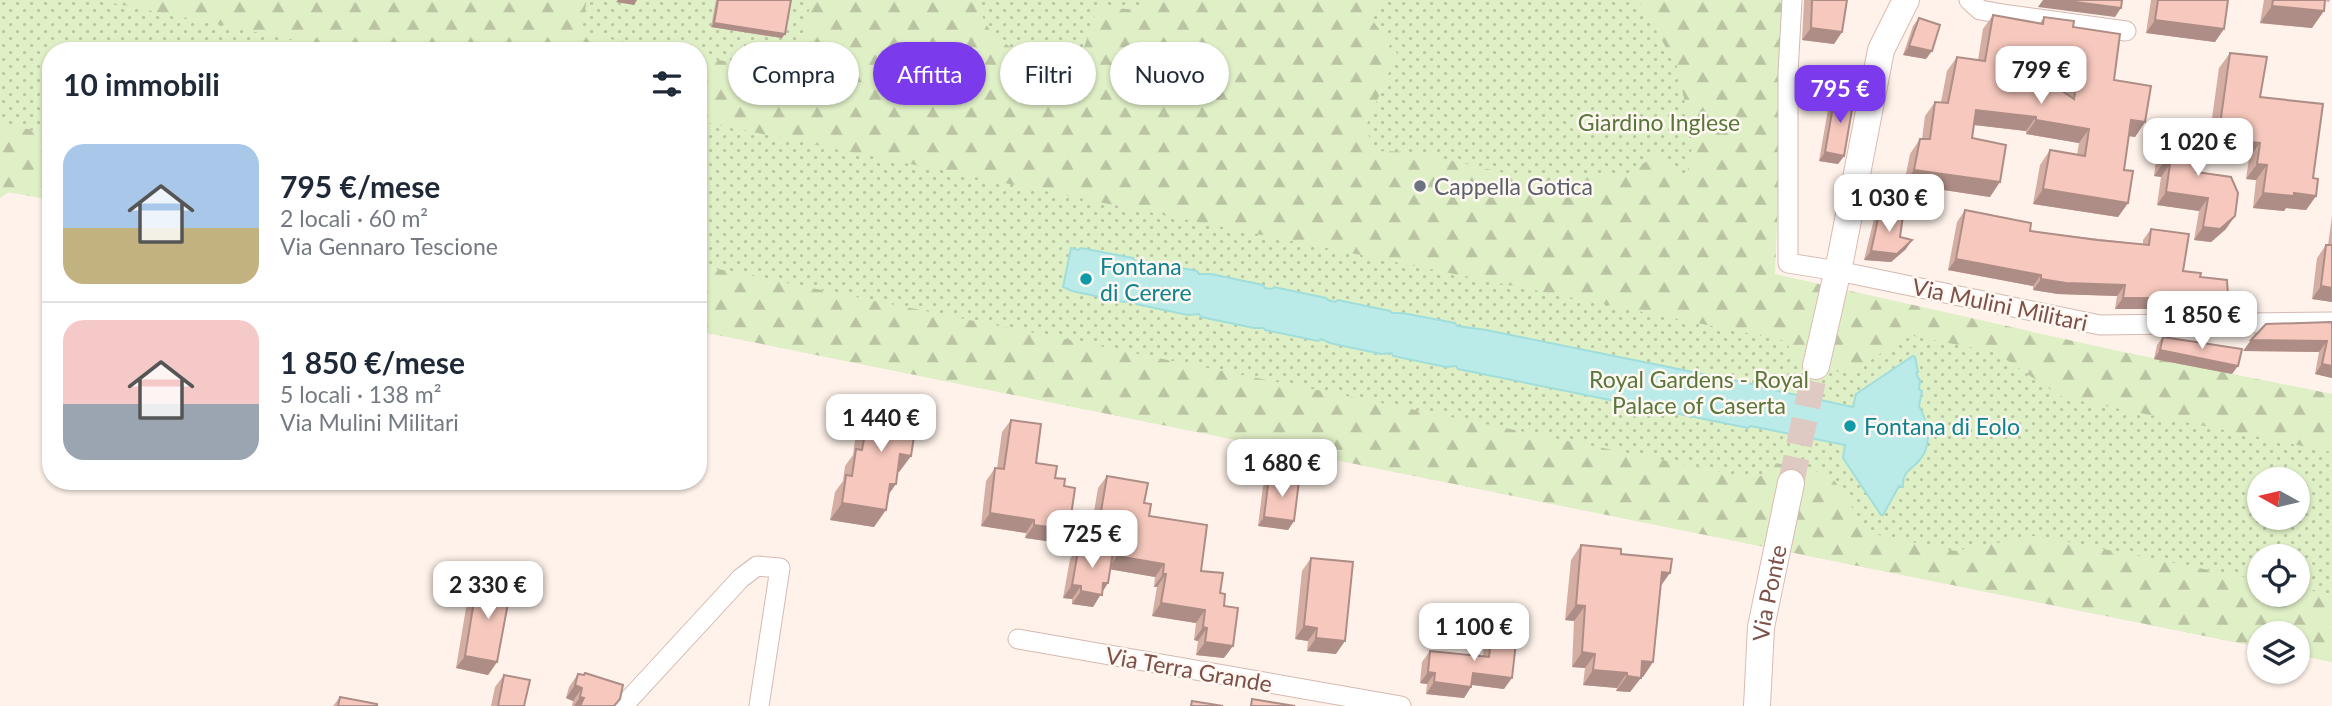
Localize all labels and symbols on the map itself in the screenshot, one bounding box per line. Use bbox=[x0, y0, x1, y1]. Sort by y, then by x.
pin: 799 € bbox=[1992, 46, 2090, 106]
pin: 795 € bbox=[1791, 66, 1889, 125]
park label: Giardino Inglese bbox=[1578, 108, 1740, 136]
pin: 1 020 € bbox=[2133, 118, 2263, 178]
place label: Cappella Gotica bbox=[1434, 172, 1593, 200]
pin: 1 030 € bbox=[1824, 174, 1954, 234]
marker: Cappella Gotica bbox=[1412, 178, 1428, 194]
place label: Fontana di Cerere bbox=[1100, 252, 1192, 306]
marker: Fontana di Cerere bbox=[1078, 271, 1094, 287]
street label: Via Mulini Militari bbox=[1910, 272, 2090, 336]
pin: 1 850 € bbox=[2137, 292, 2267, 351]
park label: Royal Gardens - Royal Palace of Caserta bbox=[1589, 365, 1809, 419]
pin: 1 440 € bbox=[816, 394, 946, 454]
place label: Fontana di Eolo bbox=[1864, 412, 2020, 440]
marker: Fontana di Eolo bbox=[1842, 418, 1858, 434]
pin: 1 680 € bbox=[1217, 440, 1347, 499]
north arrow bbox=[2247, 467, 2310, 530]
pin: 725 € bbox=[1043, 510, 1141, 570]
street label: Via Ponte bbox=[1746, 542, 1792, 642]
pin: 2 330 € bbox=[423, 562, 553, 621]
pin: 1 100 € bbox=[1409, 604, 1539, 663]
street label: Via Terra Grande bbox=[1104, 641, 1274, 697]

